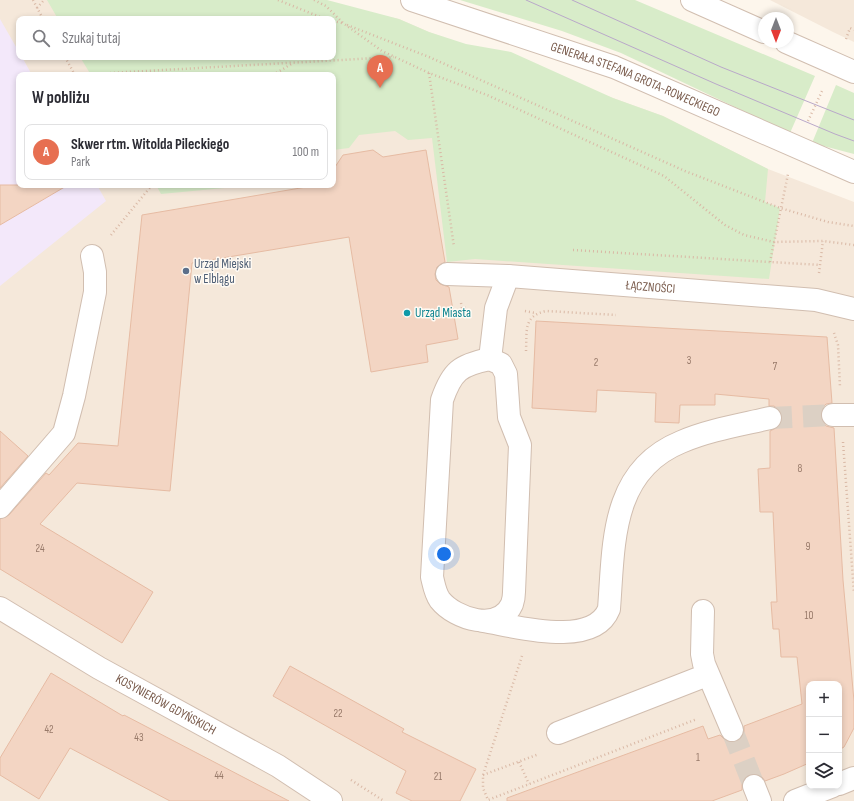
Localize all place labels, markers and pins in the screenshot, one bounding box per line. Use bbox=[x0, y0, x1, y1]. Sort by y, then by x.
pin: A bbox=[367, 55, 393, 88]
place label: Urząd Miejski w Elblągu bbox=[194, 256, 251, 287]
marker: Urząd Miejski w Elblągu bbox=[181, 266, 191, 276]
place label: Urząd Miasta bbox=[415, 305, 471, 321]
marker: Urząd Miasta bbox=[402, 308, 412, 318]

